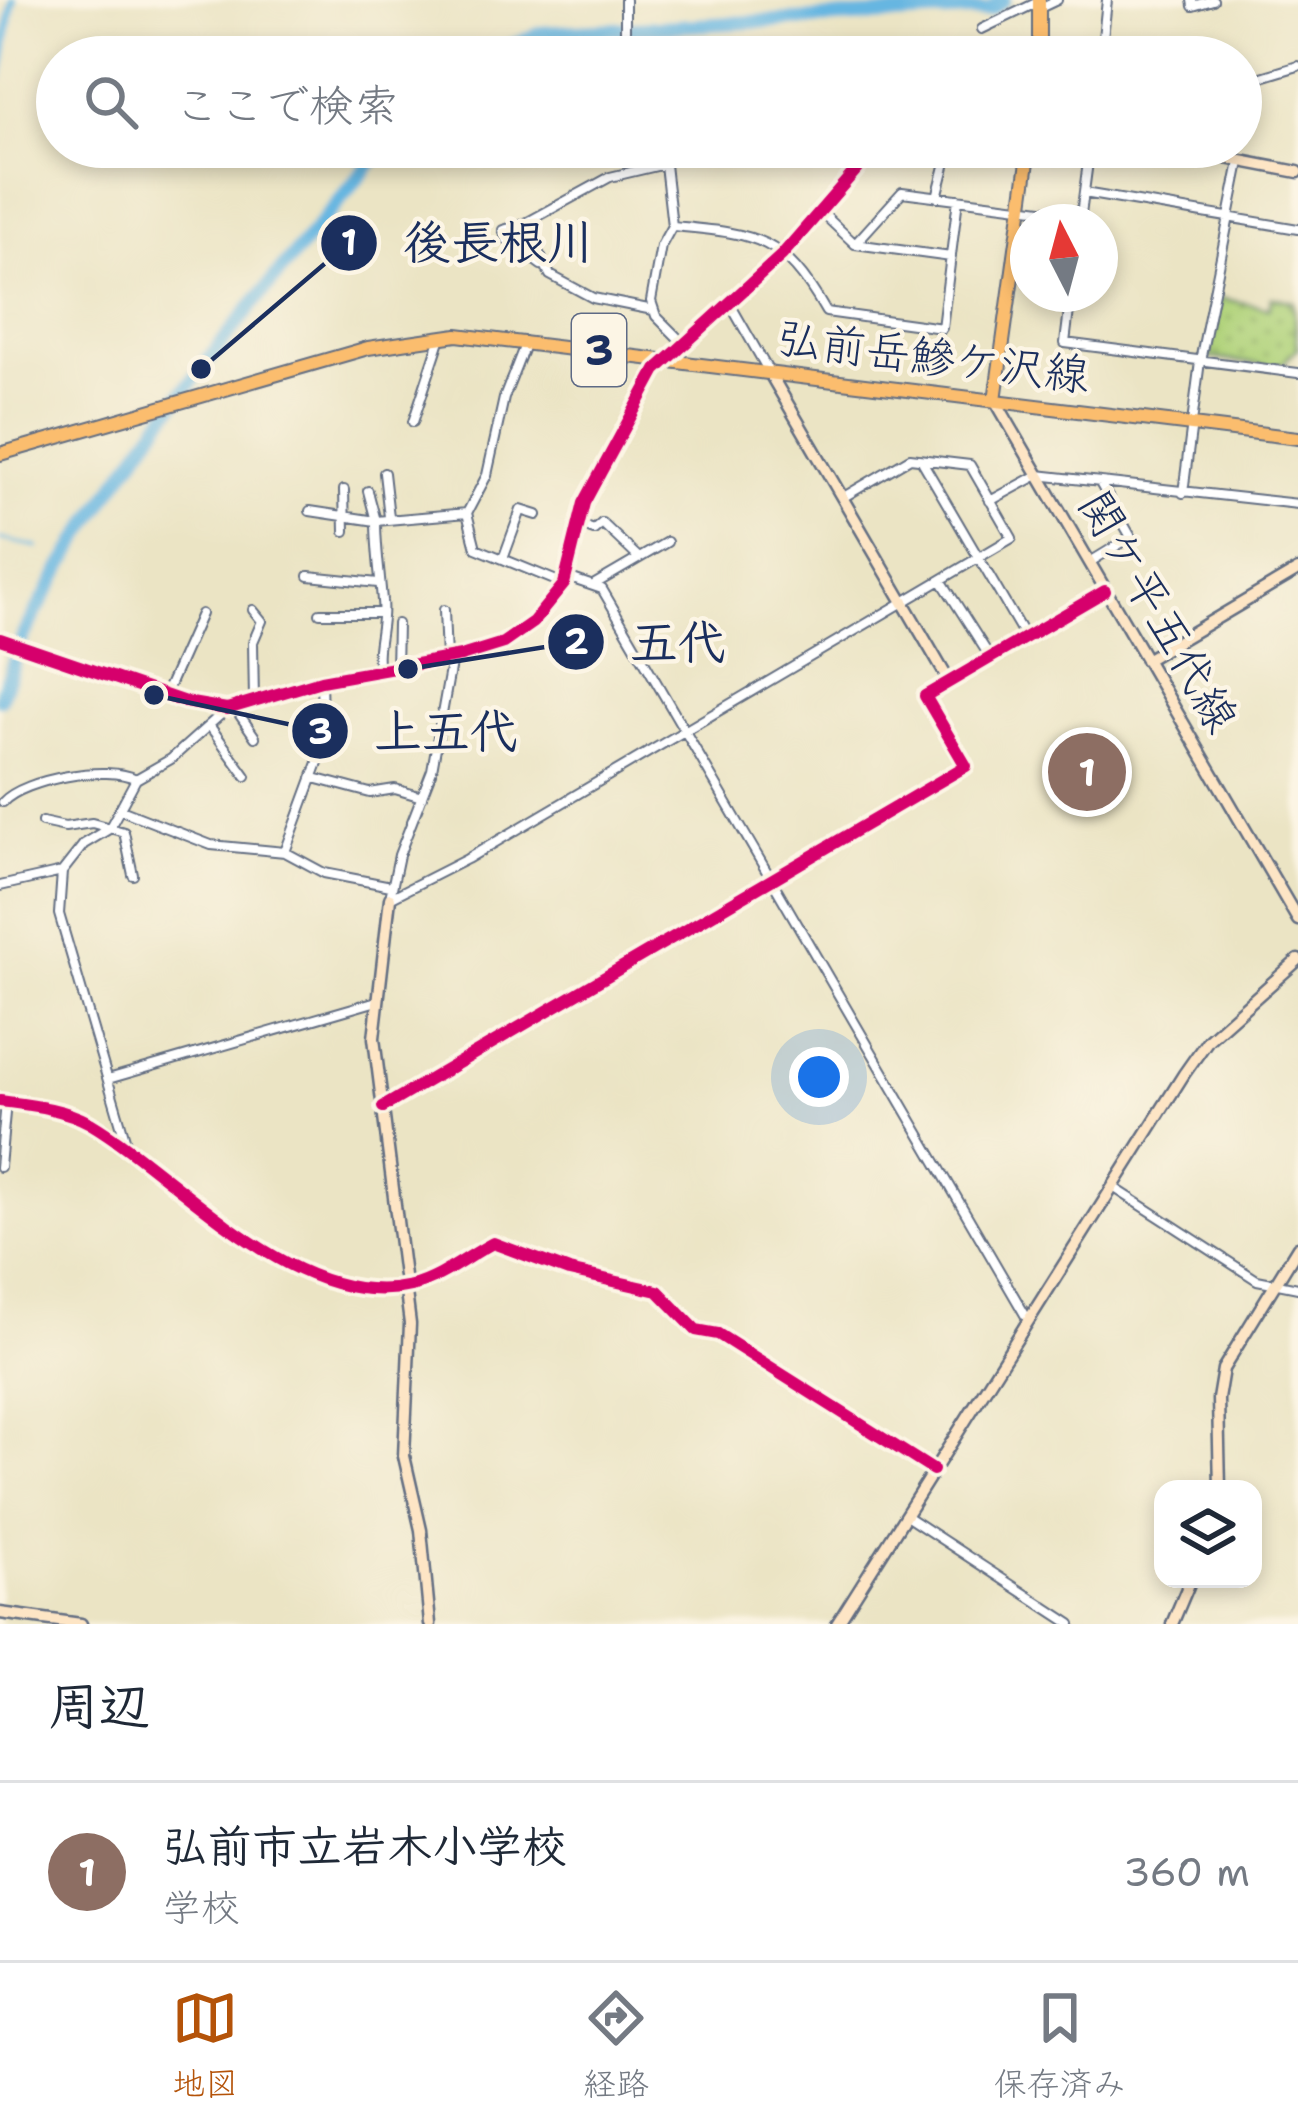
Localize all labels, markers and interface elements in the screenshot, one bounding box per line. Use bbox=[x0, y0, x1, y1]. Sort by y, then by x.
search box bbox=[36, 36, 1262, 168]
icon: search bbox=[78, 69, 144, 135]
text: ここで検索 bbox=[174, 75, 399, 135]
callout: 後長根川 bbox=[319, 201, 619, 285]
north arrow bbox=[1010, 204, 1118, 312]
text: 後長根川 bbox=[403, 210, 595, 274]
text: 1 bbox=[341, 218, 357, 267]
street label: 弘前岳鰺ケ沢線 bbox=[773, 307, 1093, 405]
road number: 3 bbox=[572, 314, 626, 386]
street label: 関ケ平五代線 bbox=[1066, 479, 1252, 743]
callout: 五代 bbox=[546, 600, 750, 684]
text: 五代 bbox=[630, 610, 726, 674]
text: 2 bbox=[563, 617, 589, 666]
callout: 上五代 bbox=[290, 689, 542, 773]
text: 上五代 bbox=[374, 699, 518, 763]
text: 3 bbox=[307, 707, 333, 756]
pin: 1 bbox=[1048, 727, 1126, 817]
your location bbox=[789, 1047, 849, 1107]
map controls bbox=[1154, 1480, 1262, 1588]
button: layers bbox=[1154, 1480, 1262, 1588]
text: 周辺 bbox=[48, 1672, 150, 1740]
text: 弘前市立岩木小学校 bbox=[162, 1816, 567, 1876]
text: 1 bbox=[78, 1846, 96, 1898]
text: 360 m bbox=[1123, 1846, 1250, 1898]
text: 学校 bbox=[162, 1881, 240, 1933]
tab: 地図 bbox=[172, 1985, 238, 2106]
tab: 経路 bbox=[583, 1985, 649, 2106]
tab: 保存済み bbox=[994, 1985, 1126, 2106]

